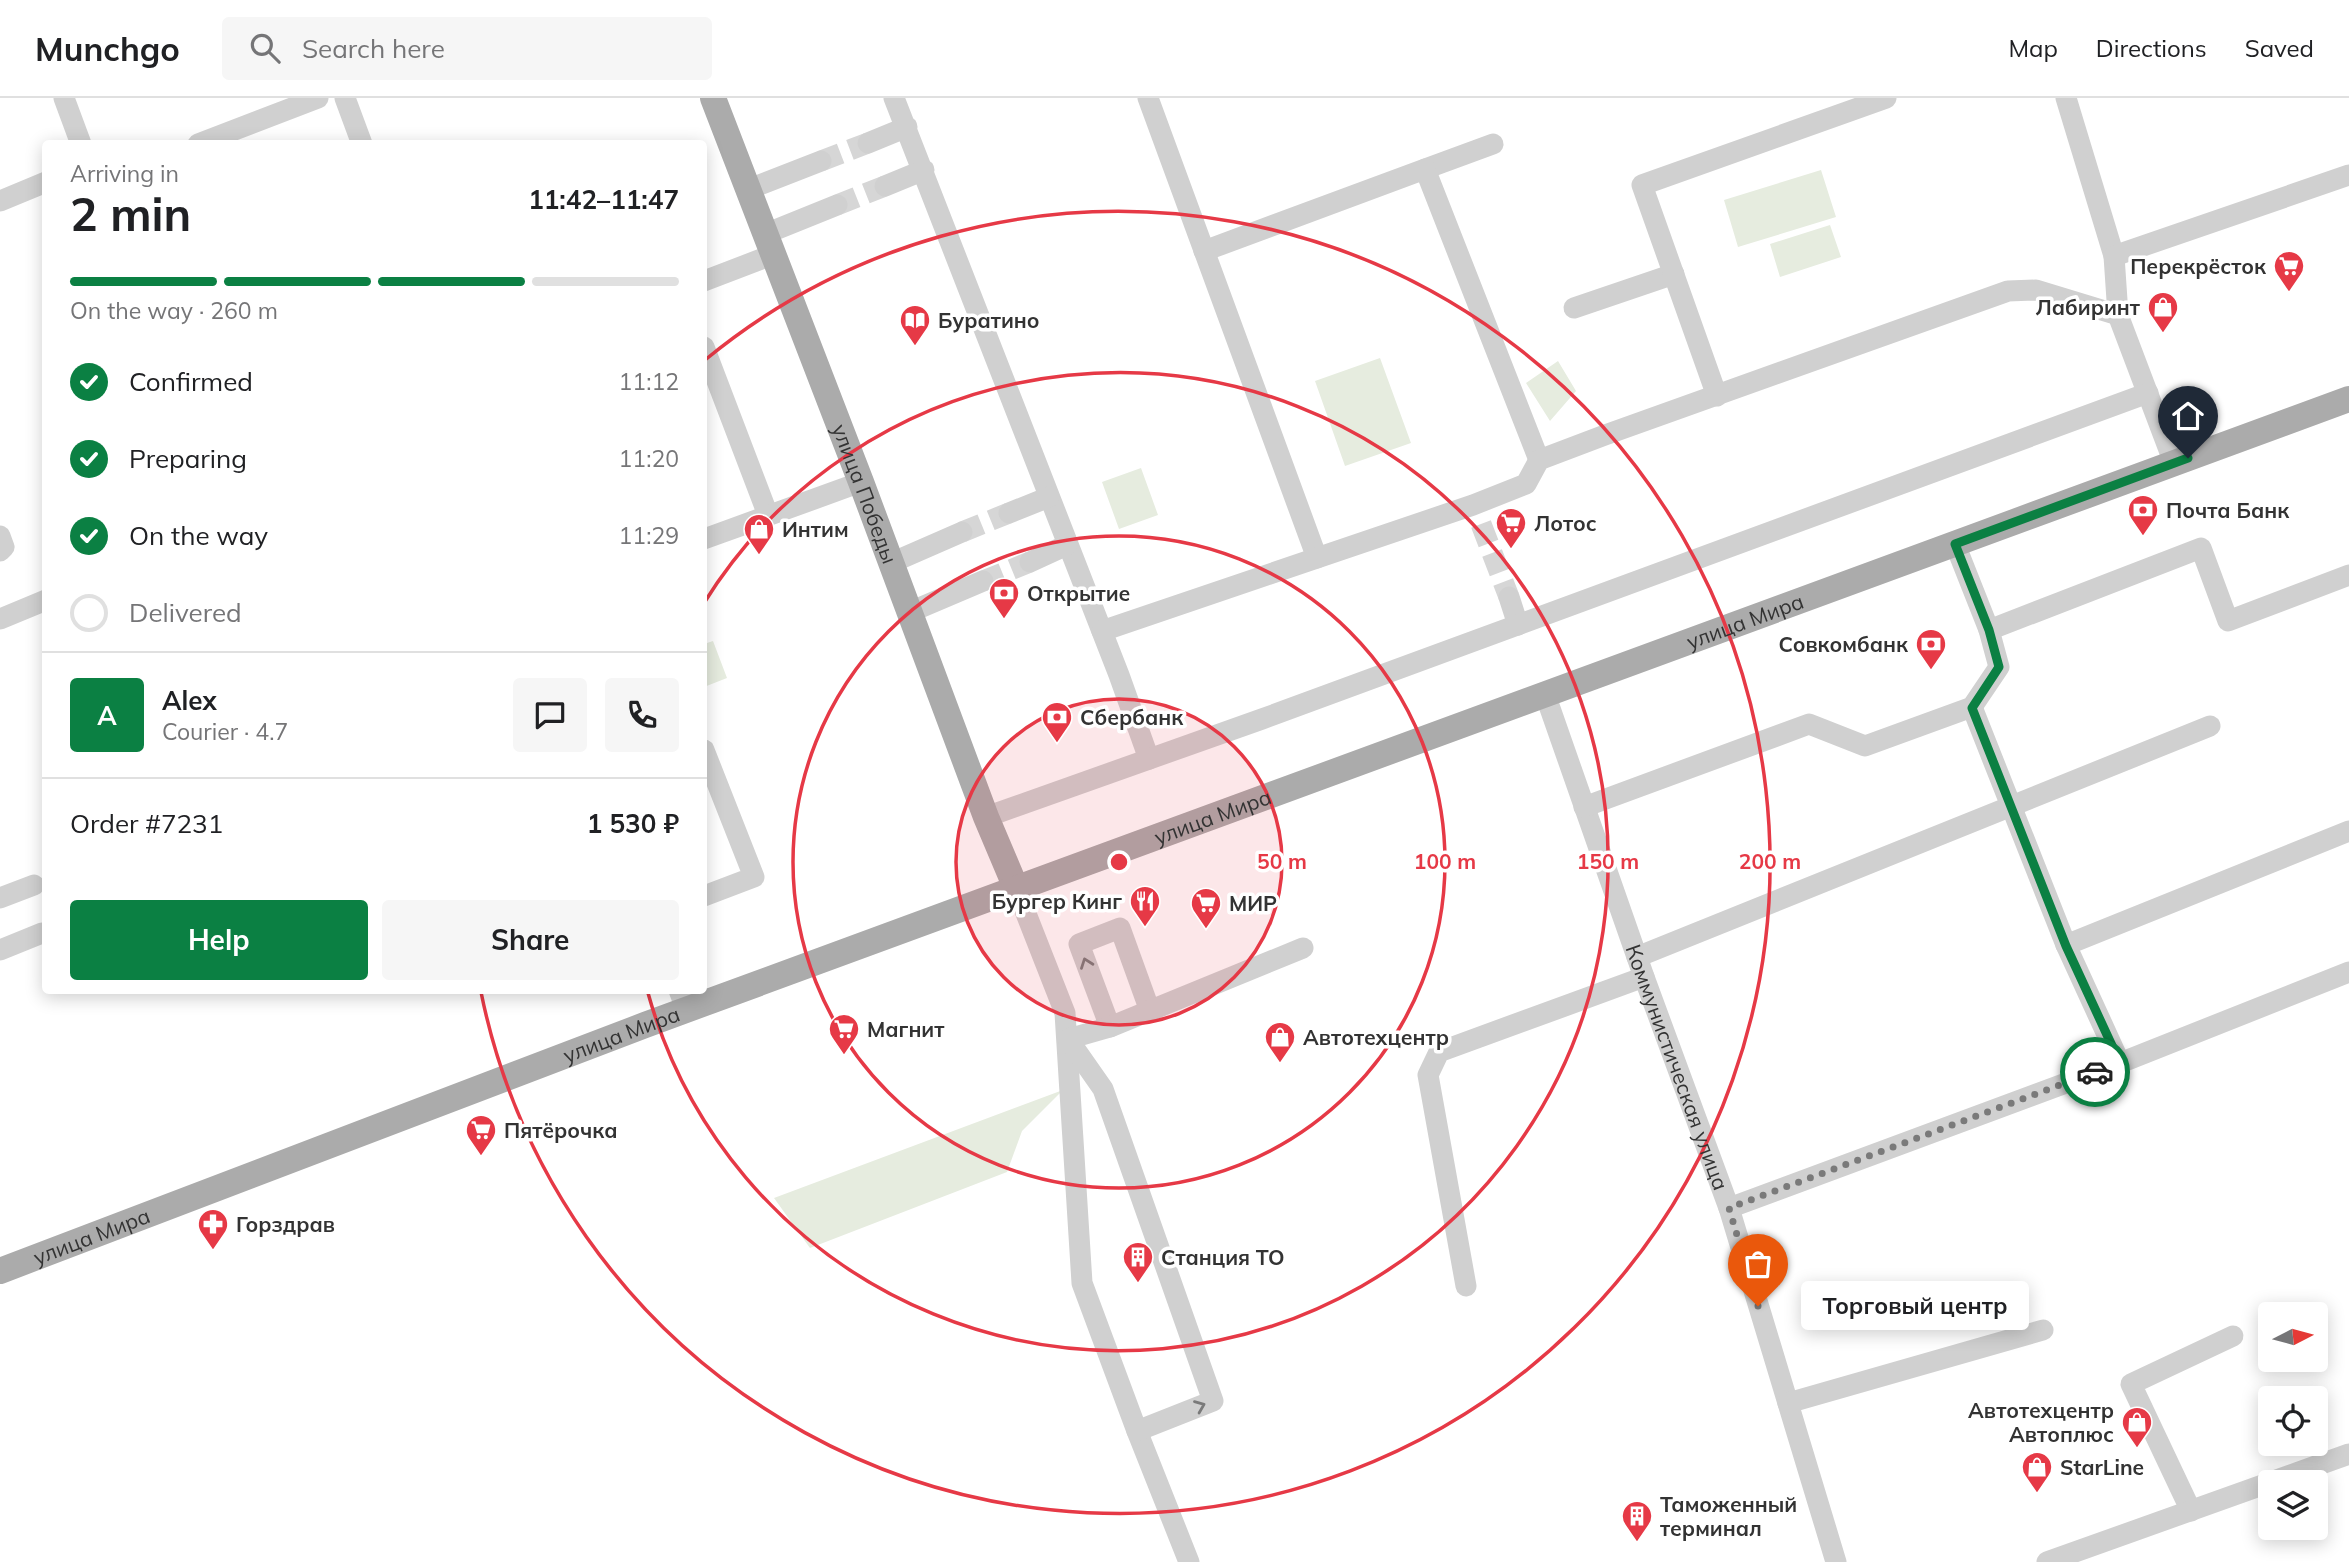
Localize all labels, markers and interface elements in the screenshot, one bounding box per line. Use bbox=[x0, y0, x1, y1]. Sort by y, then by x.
search box bbox=[222, 17, 712, 80]
text: Munchgo bbox=[35, 28, 180, 69]
icon: search bbox=[246, 29, 284, 67]
text: Search here bbox=[302, 32, 445, 65]
text: Map bbox=[2008, 33, 2058, 63]
text: Directions bbox=[2096, 33, 2207, 63]
text: Saved bbox=[2245, 33, 2314, 63]
text: Arriving in bbox=[70, 159, 179, 188]
text: 11:42–11:47 bbox=[528, 183, 679, 216]
text: 2 min bbox=[70, 185, 191, 243]
supermarket icon: Перекрёсток bbox=[2272, 249, 2306, 293]
place label: Перекрёсток bbox=[2130, 253, 2267, 279]
shop icon: Лабиринт bbox=[2146, 290, 2180, 334]
place label: Лабиринт bbox=[2035, 294, 2141, 320]
text: On the way · 260 m bbox=[70, 296, 278, 325]
library icon: Буратино bbox=[898, 303, 932, 347]
place label: Буратино bbox=[938, 307, 1040, 333]
icon: check bbox=[70, 363, 108, 401]
text: Confirmed bbox=[129, 365, 253, 398]
text: 11:12 bbox=[619, 367, 679, 396]
pin bbox=[2158, 386, 2218, 458]
icon: home bbox=[2169, 397, 2207, 435]
street label: улица Победы bbox=[827, 420, 903, 567]
icon: check bbox=[70, 440, 108, 478]
text: Preparing bbox=[129, 442, 247, 475]
text: 11:20 bbox=[619, 444, 679, 473]
bank icon: Почта Банк bbox=[2126, 493, 2160, 537]
place label: Почта Банк bbox=[2166, 497, 2290, 523]
supermarket icon: Лотос bbox=[1494, 506, 1528, 550]
place label: Лотос bbox=[1534, 510, 1597, 536]
shop icon: Интим bbox=[742, 512, 776, 556]
place label: Интим bbox=[782, 516, 849, 542]
icon: check bbox=[70, 517, 108, 555]
text: On the way bbox=[129, 519, 268, 552]
text: 11:29 bbox=[619, 521, 679, 550]
bank icon: Открытие bbox=[987, 576, 1021, 620]
place label: Открытие bbox=[1027, 580, 1130, 606]
street label: улица Мира bbox=[1683, 588, 1807, 654]
text: Delivered bbox=[129, 596, 242, 629]
bank icon: Совкомбанк bbox=[1914, 627, 1948, 671]
place label: Совкомбанк bbox=[1779, 631, 1909, 657]
button: chat bbox=[513, 678, 587, 752]
button: phone bbox=[605, 678, 679, 752]
text: Alex bbox=[162, 684, 217, 717]
text: A bbox=[97, 699, 117, 732]
bank icon: Сбербанк bbox=[1040, 700, 1074, 744]
place label: Сбербанк bbox=[1080, 704, 1184, 730]
text: Courier · 4.7 bbox=[162, 717, 288, 746]
street label: улица Мира bbox=[1150, 783, 1275, 850]
text: Order #7231 bbox=[70, 807, 223, 840]
text: 1 530 ₽ bbox=[587, 807, 679, 840]
text: 50 m bbox=[1257, 848, 1307, 874]
text: 100 m bbox=[1414, 848, 1476, 874]
text: 150 m bbox=[1577, 848, 1639, 874]
text: 200 m bbox=[1739, 848, 1801, 874]
centre of rings bbox=[1107, 850, 1131, 874]
restaurant icon: Бургер Кинг bbox=[1128, 884, 1162, 928]
supermarket icon: МИР bbox=[1189, 886, 1223, 930]
place label: Бургер Кинг bbox=[992, 888, 1122, 914]
place label: МИР bbox=[1229, 890, 1277, 916]
button: Help bbox=[70, 900, 368, 980]
button: Share bbox=[382, 900, 679, 980]
street label: Коммунистическая улица bbox=[1621, 941, 1734, 1194]
one-way arrow bbox=[1080, 957, 1094, 969]
street label: улица Мира bbox=[559, 1000, 683, 1068]
supermarket icon: Магнит bbox=[827, 1012, 861, 1056]
place label: Магнит bbox=[867, 1016, 945, 1042]
shop icon: Автотехцентр bbox=[1263, 1020, 1297, 1064]
place label: Автотехцентр bbox=[1303, 1024, 1449, 1050]
courier bbox=[2060, 1037, 2130, 1107]
icon: car bbox=[2076, 1053, 2114, 1091]
supermarket icon: Пятёрочка bbox=[464, 1113, 498, 1157]
place label: Пятёрочка bbox=[504, 1117, 618, 1143]
street label: улица Мира bbox=[30, 1202, 154, 1270]
pharmacy icon: Горздрав bbox=[196, 1207, 230, 1251]
place label: Горздрав bbox=[236, 1211, 335, 1237]
pin bbox=[1728, 1234, 1788, 1306]
building icon: Станция ТО bbox=[1121, 1240, 1155, 1284]
place label: Станция ТО bbox=[1161, 1244, 1285, 1270]
icon: bag bbox=[1739, 1245, 1777, 1283]
callout: Торговый центр bbox=[1800, 1282, 2027, 1330]
text: Торговый центр bbox=[1822, 1291, 2008, 1320]
north arrow bbox=[2258, 1302, 2328, 1372]
map controls bbox=[2258, 1302, 2328, 1540]
button: locate bbox=[2258, 1386, 2328, 1456]
place label: Автотехцентр Автоплюс bbox=[1968, 1397, 2114, 1447]
one-way arrow bbox=[1194, 1401, 1206, 1415]
shop icon: Автотехцентр Автоплюс bbox=[2120, 1405, 2154, 1449]
shop icon: StarLine bbox=[2020, 1450, 2054, 1494]
place label: StarLine bbox=[2060, 1454, 2144, 1480]
button: layers bbox=[2258, 1470, 2328, 1540]
place label: Таможенный терминал bbox=[1660, 1491, 1797, 1541]
building icon: Таможенный терминал bbox=[1620, 1499, 1654, 1543]

